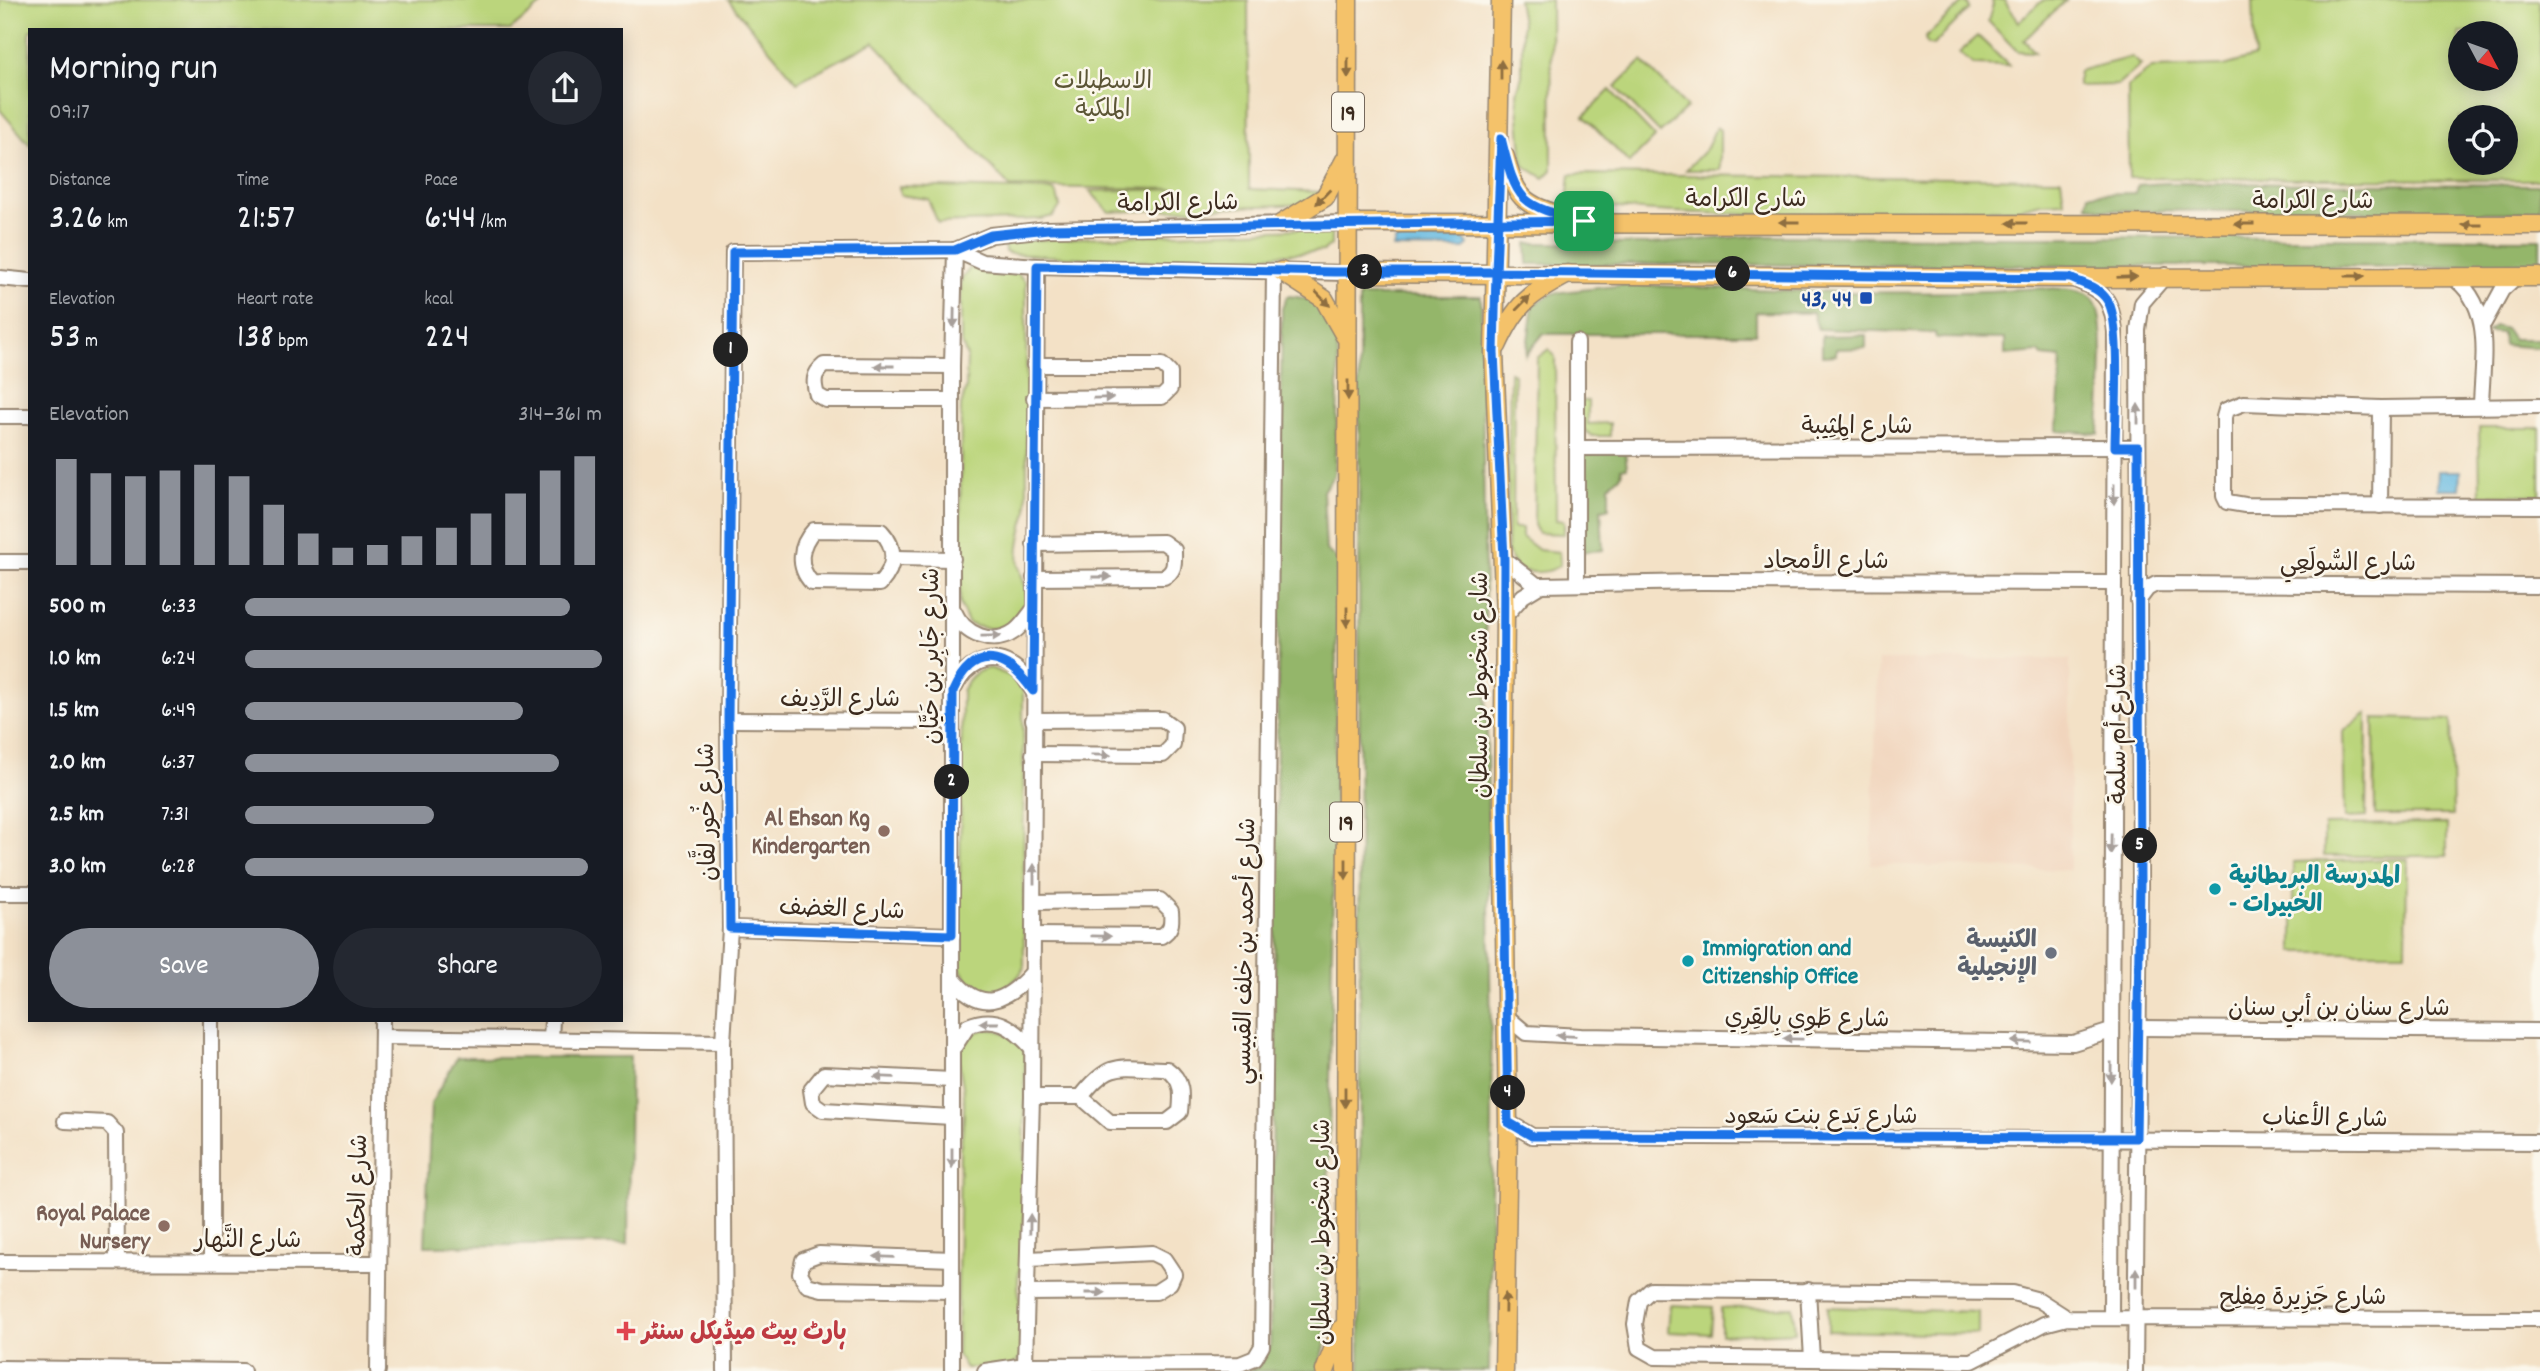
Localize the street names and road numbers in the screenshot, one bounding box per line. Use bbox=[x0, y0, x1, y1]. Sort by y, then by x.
road number: 19 bbox=[1332, 92, 1364, 132]
street label: شارع الكرامة bbox=[1685, 184, 1807, 218]
street label: شارع الكرامة bbox=[2252, 186, 2374, 220]
street label: شارع الكرامة bbox=[1117, 187, 1239, 223]
street label: شارع المِثِيبة bbox=[1802, 411, 1912, 445]
street label: شارع الأمجاد bbox=[1763, 543, 1889, 580]
street label: شارع السُّولَعِي bbox=[2280, 546, 2416, 583]
street label: شارع جَابِر بن حَيَّان bbox=[916, 568, 950, 744]
street label: شارع شخبوط بن سلطان bbox=[1465, 572, 1499, 798]
street label: شارع أم سلمة bbox=[2102, 664, 2137, 804]
street label: شارع الرَّدِيف bbox=[780, 684, 900, 718]
street label: شارع خُور لفَّان bbox=[685, 742, 727, 882]
road number: 19 bbox=[1330, 802, 1362, 842]
street label: شارع أحمد بن خلف القبيسي bbox=[1227, 817, 1267, 1085]
street label: شارع الغضف bbox=[778, 892, 905, 930]
street label: شارع سنان بن أبي سنان bbox=[2228, 992, 2450, 1028]
street label: شارع طَوِي بِالقِرِي bbox=[1724, 1002, 1890, 1038]
street label: شارع الأعناب bbox=[2262, 1099, 2388, 1138]
street label: شارع بَدع بنت سَعود bbox=[1724, 1101, 1918, 1135]
street label: شارع شخبوط بن سلطان bbox=[1307, 1119, 1341, 1345]
street label: شارع الحكمة bbox=[342, 1134, 378, 1256]
street label: شارع النَّهار bbox=[193, 1223, 301, 1259]
street label: شارع جَزِيرة مِفلِح bbox=[2220, 1282, 2386, 1316]

